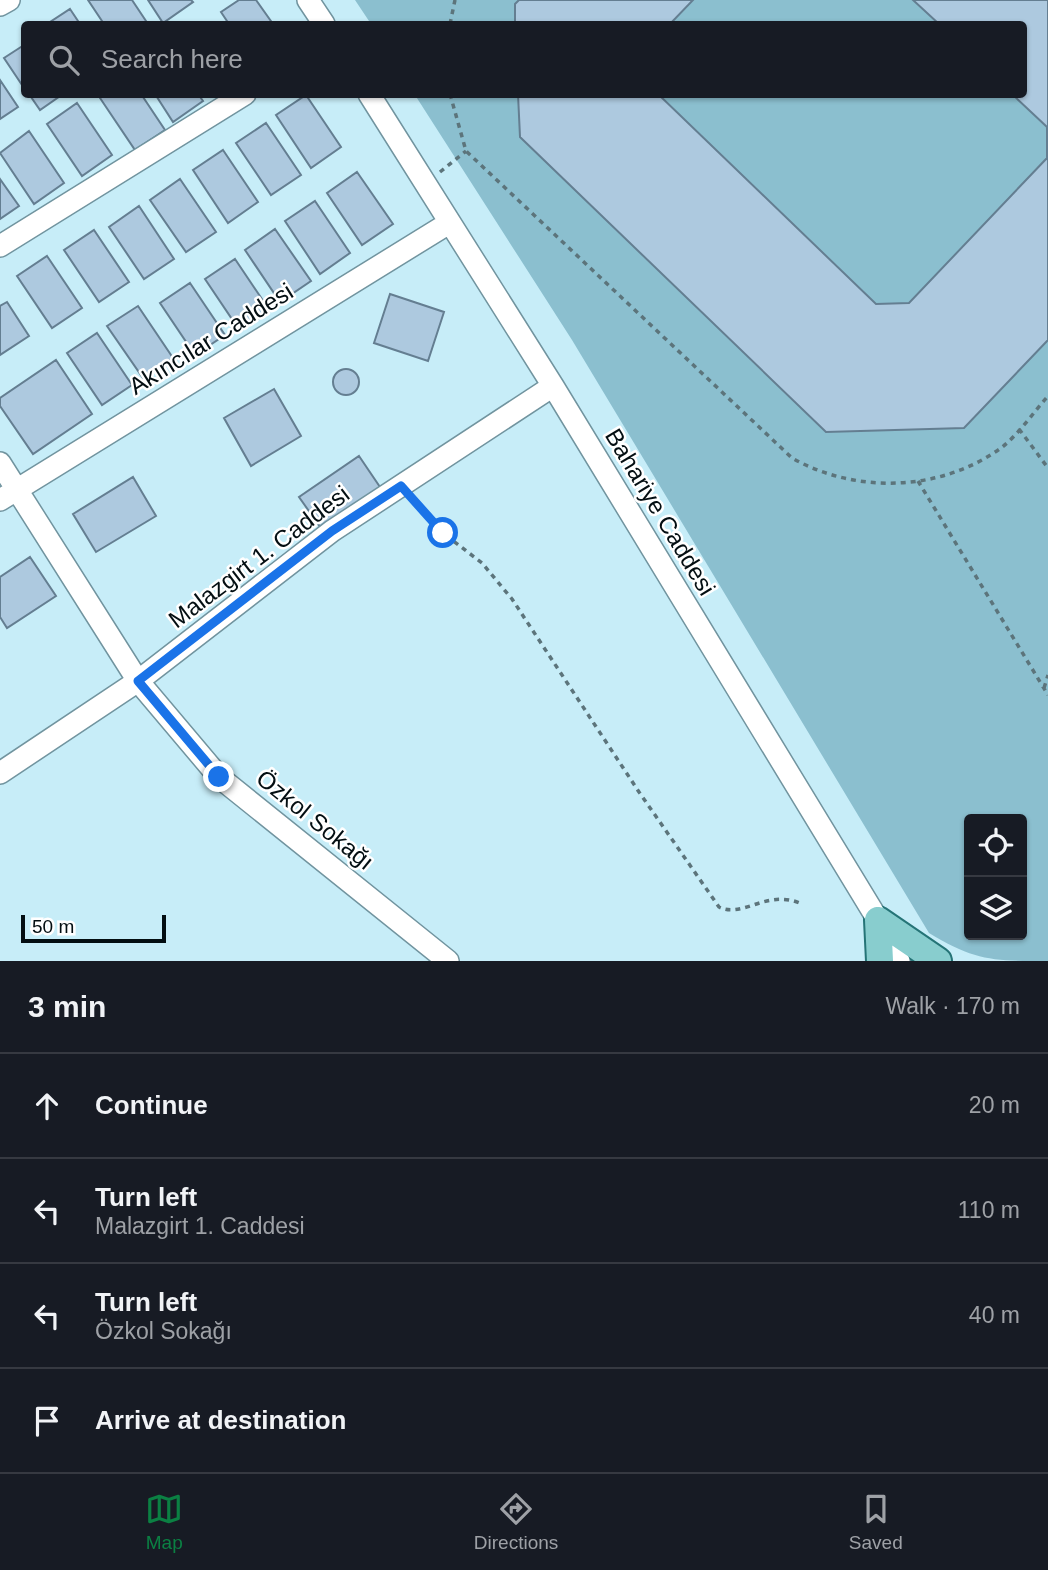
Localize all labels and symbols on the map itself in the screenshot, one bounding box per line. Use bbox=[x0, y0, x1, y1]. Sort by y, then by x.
street label: Akıncılar Caddesi bbox=[124, 277, 298, 400]
street label: Bahariye Caddesi bbox=[600, 424, 721, 600]
street label: Malazgirt 1. Caddesi bbox=[163, 480, 354, 633]
route start bbox=[427, 517, 458, 548]
route end bbox=[203, 761, 234, 792]
street label: Özkol Sokağı bbox=[251, 764, 379, 875]
scale bar bbox=[21, 912, 166, 944]

